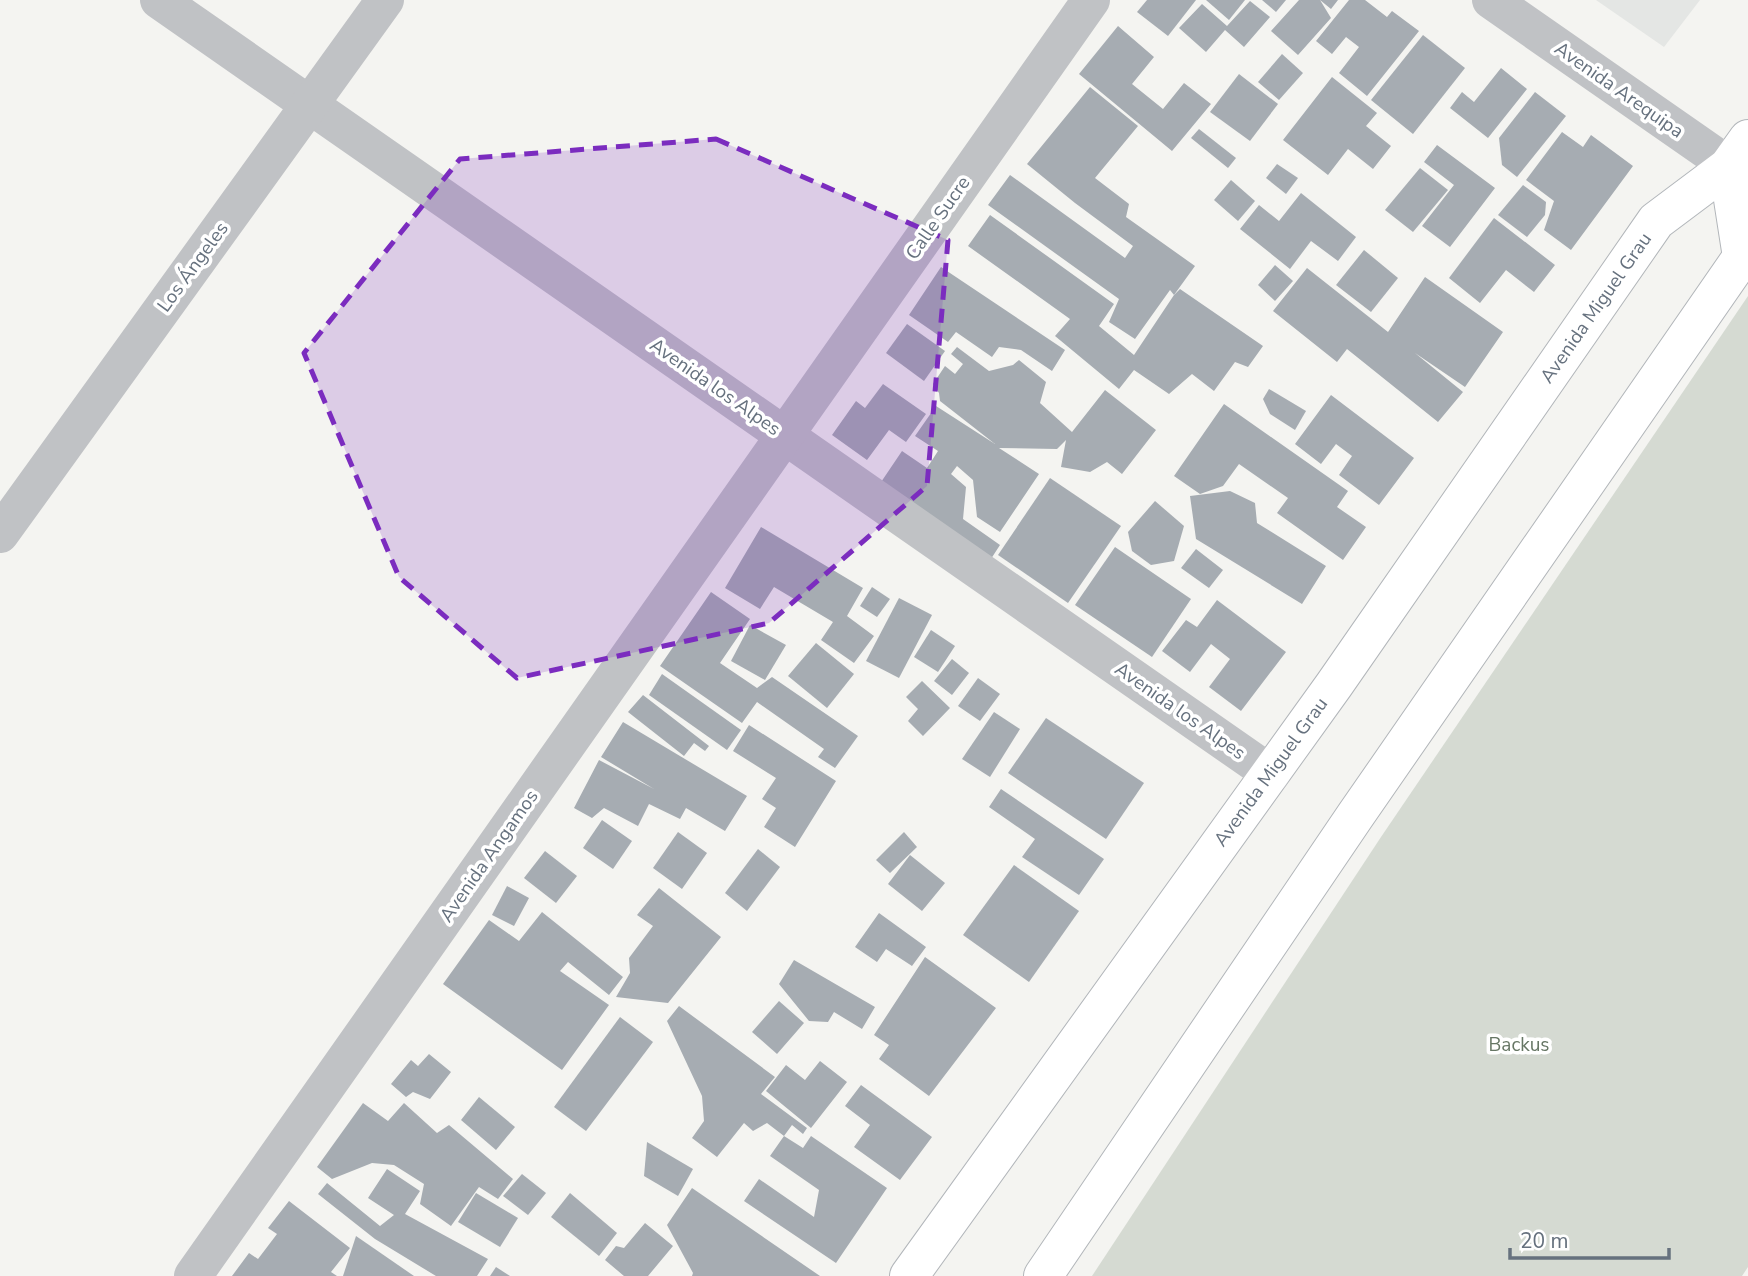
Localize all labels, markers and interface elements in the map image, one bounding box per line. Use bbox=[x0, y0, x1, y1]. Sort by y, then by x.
street label: Avenida Arequipa bbox=[1549, 36, 1689, 144]
street label: Calle Sucre bbox=[900, 171, 976, 265]
street label: Los Ángeles bbox=[151, 217, 235, 317]
street label: Avenida Miguel Grau bbox=[1534, 227, 1658, 389]
street label: Avenida los Alpes bbox=[644, 332, 786, 442]
street label: Avenida los Alpes bbox=[1109, 656, 1251, 766]
street label: Avenida Miguel Grau bbox=[1208, 692, 1334, 852]
street label: Avenida Angamos bbox=[434, 785, 544, 927]
park label: Backus bbox=[1488, 1032, 1550, 1058]
scale bar bbox=[1510, 1216, 1669, 1260]
text: 20 m bbox=[1520, 1227, 1569, 1255]

